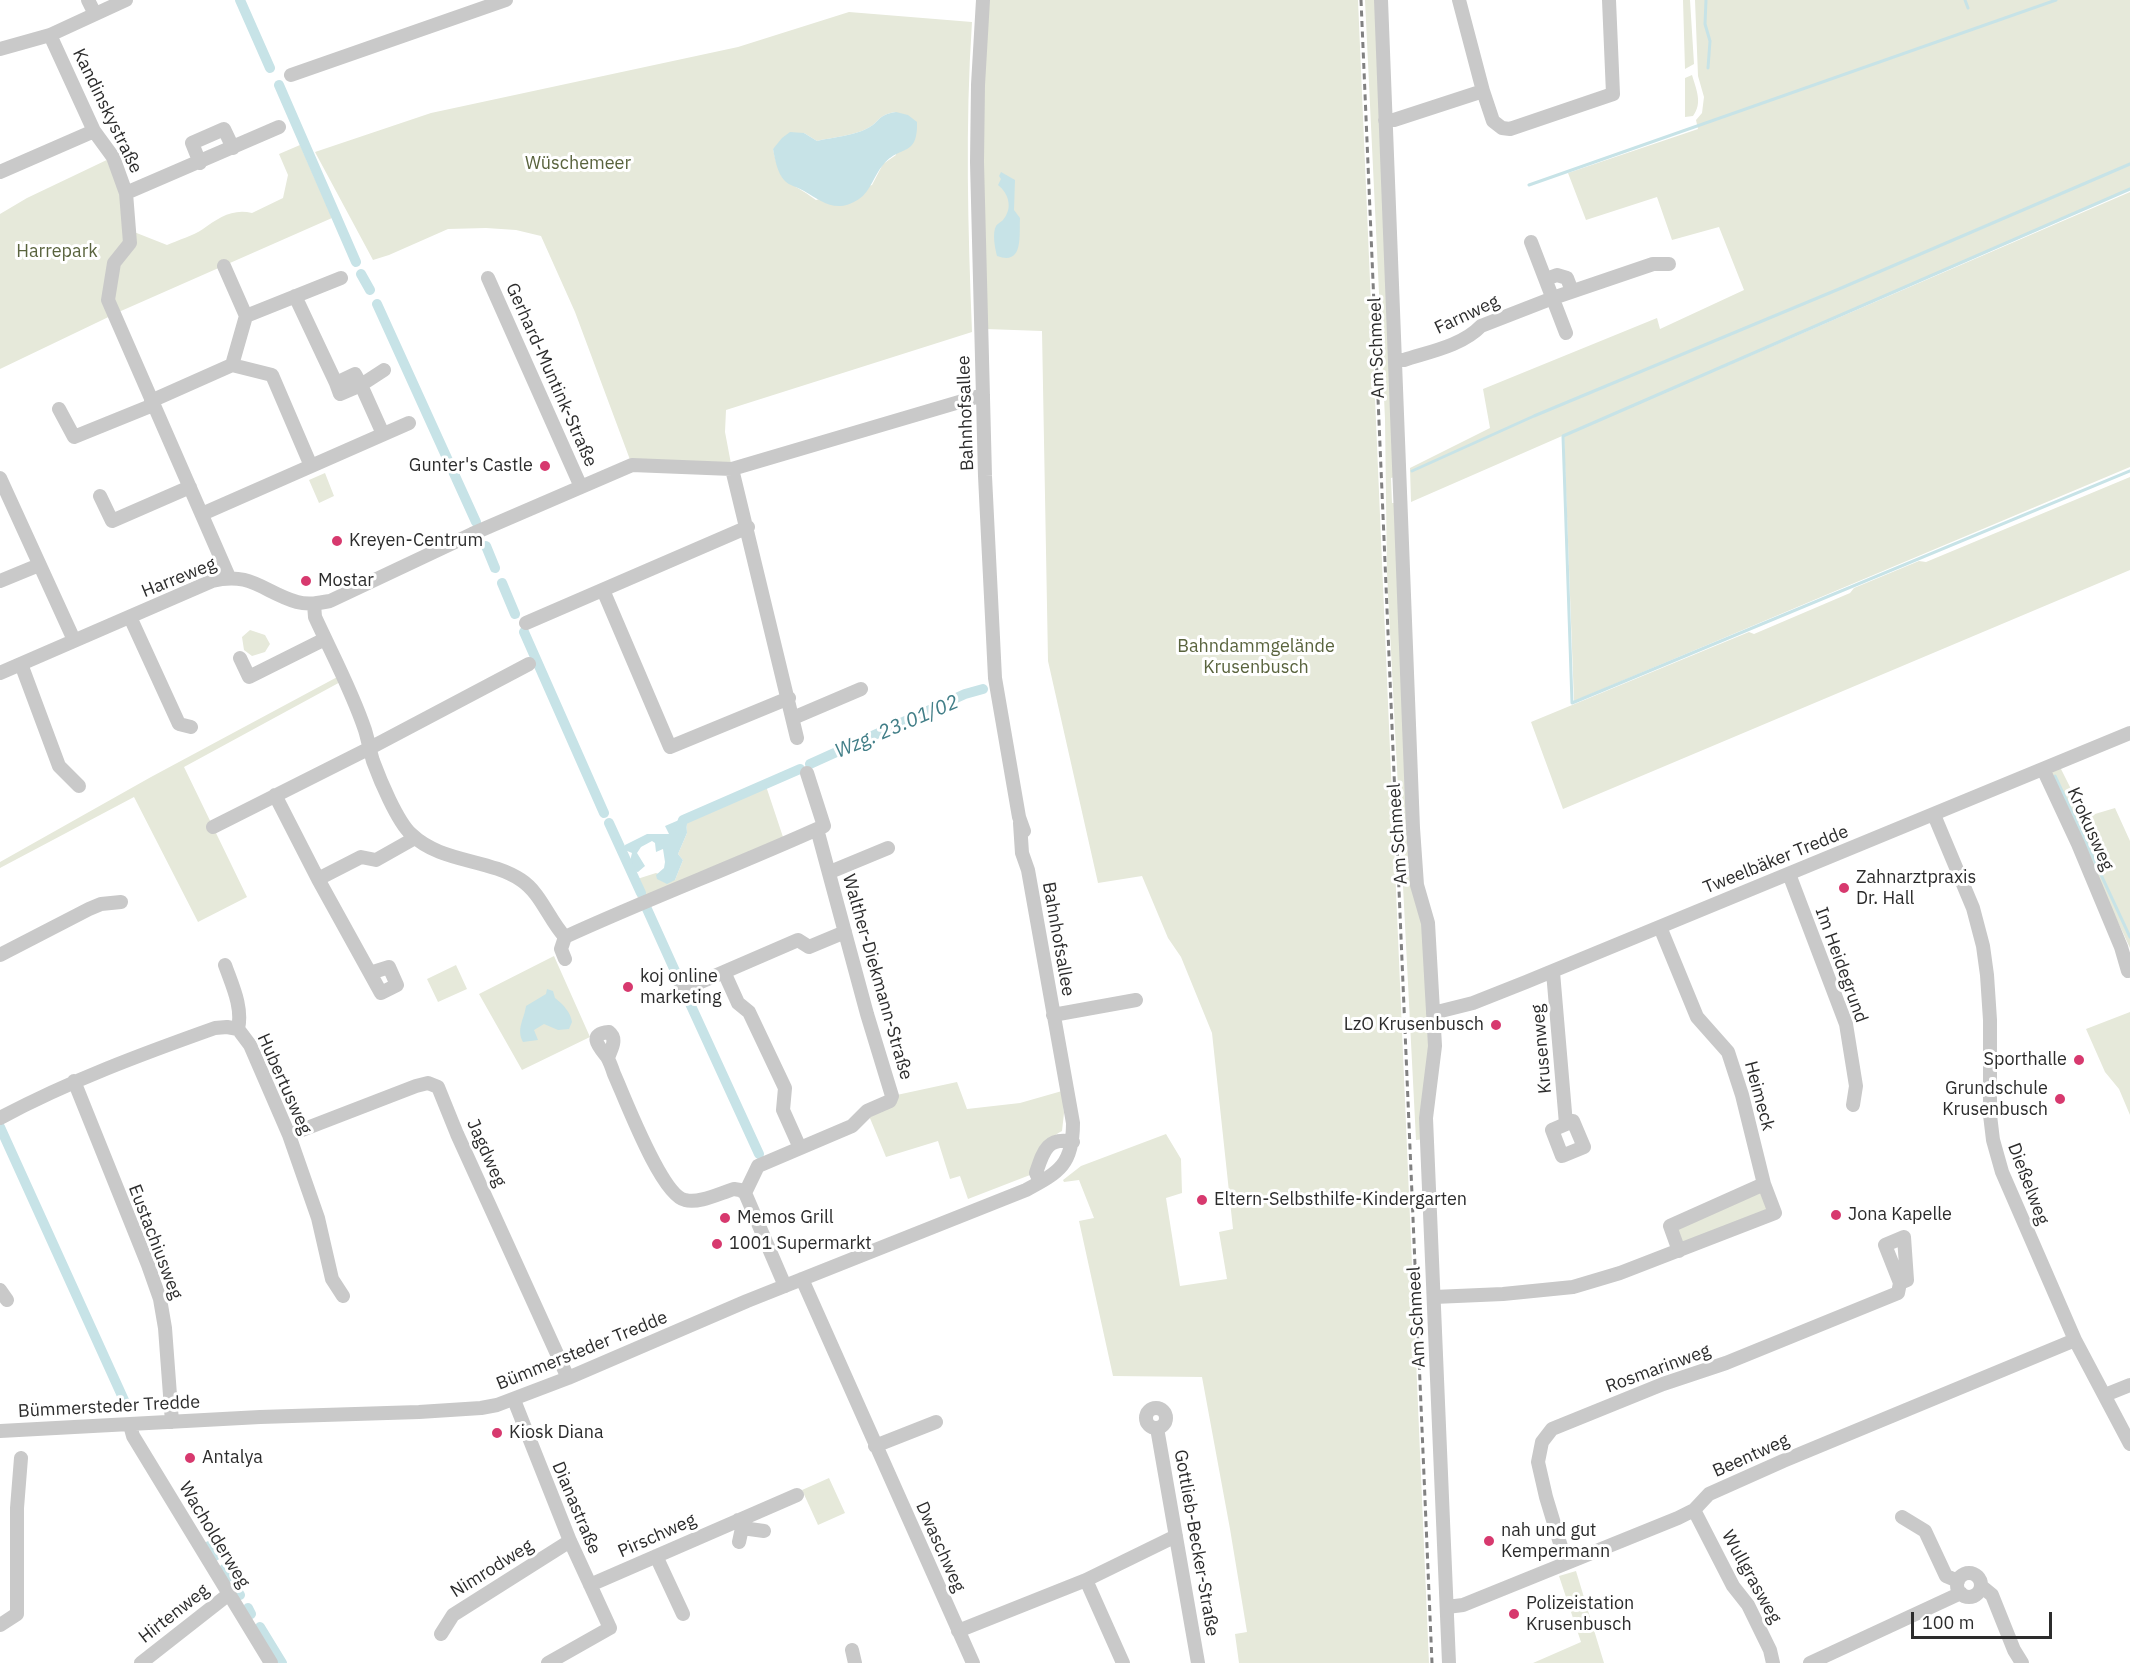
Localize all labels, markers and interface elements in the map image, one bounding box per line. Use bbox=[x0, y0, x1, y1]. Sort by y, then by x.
street label: Kandinskystraße bbox=[68, 45, 146, 177]
park label: Wüschemeer bbox=[525, 153, 631, 175]
park label: Harrepark bbox=[16, 241, 98, 263]
street label: Gerhard-Muntink-Straße bbox=[501, 280, 601, 470]
street label: Farnweg bbox=[1431, 291, 1503, 339]
street label: Am Schmeel bbox=[1364, 297, 1390, 399]
street label: Bahnhofsallee bbox=[953, 355, 979, 471]
place label: Gunter's Castle bbox=[409, 455, 533, 477]
marker: Gunter's Castle bbox=[538, 459, 552, 473]
place label: Kreyen-Centrum bbox=[349, 530, 483, 552]
marker: Kreyen-Centrum bbox=[330, 534, 344, 548]
street label: Harreweg bbox=[139, 553, 219, 603]
place label: Mostar bbox=[318, 570, 374, 592]
marker: Mostar bbox=[299, 574, 313, 588]
park label: Bahndammgelände Krusenbusch bbox=[1177, 636, 1335, 678]
water label: Wzg. 23.01/02 bbox=[832, 690, 962, 764]
street label: Am Schmeel bbox=[1384, 783, 1412, 885]
street label: Krokusweg bbox=[2062, 784, 2118, 874]
street label: Tweelbäker Tredde bbox=[1700, 821, 1852, 899]
place label: Zahnarztpraxis Dr. Hall bbox=[1856, 867, 1976, 910]
street label: Walther-Diekmann-Straße bbox=[837, 872, 917, 1082]
street label: Bahnhofsallee bbox=[1037, 880, 1079, 998]
marker: Zahnarztpraxis Dr. Hall bbox=[1837, 881, 1851, 895]
street label: Im Heidegrund bbox=[1810, 904, 1872, 1026]
place label: koj online marketing bbox=[640, 966, 722, 1008]
marker: koj online marketing bbox=[621, 980, 635, 994]
street label: Krusenweg bbox=[1527, 1003, 1557, 1095]
place label: LzO Krusenbusch bbox=[1344, 1014, 1484, 1036]
marker: LzO Krusenbusch bbox=[1489, 1018, 1503, 1032]
street label: Hubertusweg bbox=[252, 1030, 316, 1138]
place label: Sporthalle bbox=[1984, 1049, 2067, 1071]
marker: Sporthalle bbox=[2072, 1053, 2086, 1067]
street label: Heimeck bbox=[1739, 1059, 1779, 1133]
place label: Grundschule Krusenbusch bbox=[1942, 1078, 2048, 1120]
marker: Grundschule Krusenbusch bbox=[2053, 1092, 2067, 1106]
street label: Jagdweg bbox=[462, 1116, 510, 1190]
street label: Dießelweg bbox=[2003, 1140, 2053, 1228]
street label: Eustachiusweg bbox=[123, 1182, 187, 1302]
place label: Eltern-Selbsthilfe-Kindergarten bbox=[1214, 1189, 1467, 1211]
marker: Eltern-Selbsthilfe-Kindergarten bbox=[1195, 1193, 1209, 1207]
place label: Jona Kapelle bbox=[1848, 1204, 1952, 1226]
place label: Memos Grill bbox=[737, 1207, 834, 1229]
marker: Jona Kapelle bbox=[1829, 1208, 1843, 1222]
marker: Memos Grill bbox=[718, 1211, 732, 1225]
place label: 1001 Supermarkt bbox=[729, 1233, 872, 1255]
marker: 1001 Supermarkt bbox=[710, 1237, 724, 1251]
street label: Am Schmeel bbox=[1404, 1266, 1430, 1368]
street label: Bümmersteder Tredde bbox=[493, 1307, 671, 1395]
street label: Rosmarinweg bbox=[1603, 1340, 1713, 1398]
street label: Bümmersteder Tredde bbox=[17, 1391, 201, 1423]
place label: Kiosk Diana bbox=[509, 1422, 604, 1444]
marker: Kiosk Diana bbox=[490, 1426, 504, 1440]
street label: Beentweg bbox=[1710, 1430, 1792, 1482]
place label: Antalya bbox=[202, 1447, 263, 1469]
street label: Gottlieb-Becker-Straße bbox=[1169, 1448, 1223, 1638]
marker: Antalya bbox=[183, 1451, 197, 1465]
street label: Dianastraße bbox=[547, 1458, 605, 1558]
street label: Wacholderweg bbox=[174, 1478, 254, 1592]
street label: Dwaschweg bbox=[911, 1499, 969, 1595]
street label: Pirschweg bbox=[615, 1509, 699, 1563]
place label: nah und gut Kempermann bbox=[1501, 1520, 1610, 1562]
street label: Wullgrasweg bbox=[1717, 1527, 1785, 1627]
marker: nah und gut Kempermann bbox=[1482, 1534, 1496, 1548]
street label: Nimrodweg bbox=[447, 1535, 537, 1603]
street label: Hirtenweg bbox=[135, 1580, 213, 1648]
place label: Polizeistation Krusenbusch bbox=[1526, 1593, 1634, 1636]
scale bar bbox=[1914, 1600, 2055, 1638]
marker: Polizeistation Krusenbusch bbox=[1507, 1607, 1521, 1621]
text: 100 m bbox=[1922, 1611, 1974, 1634]

